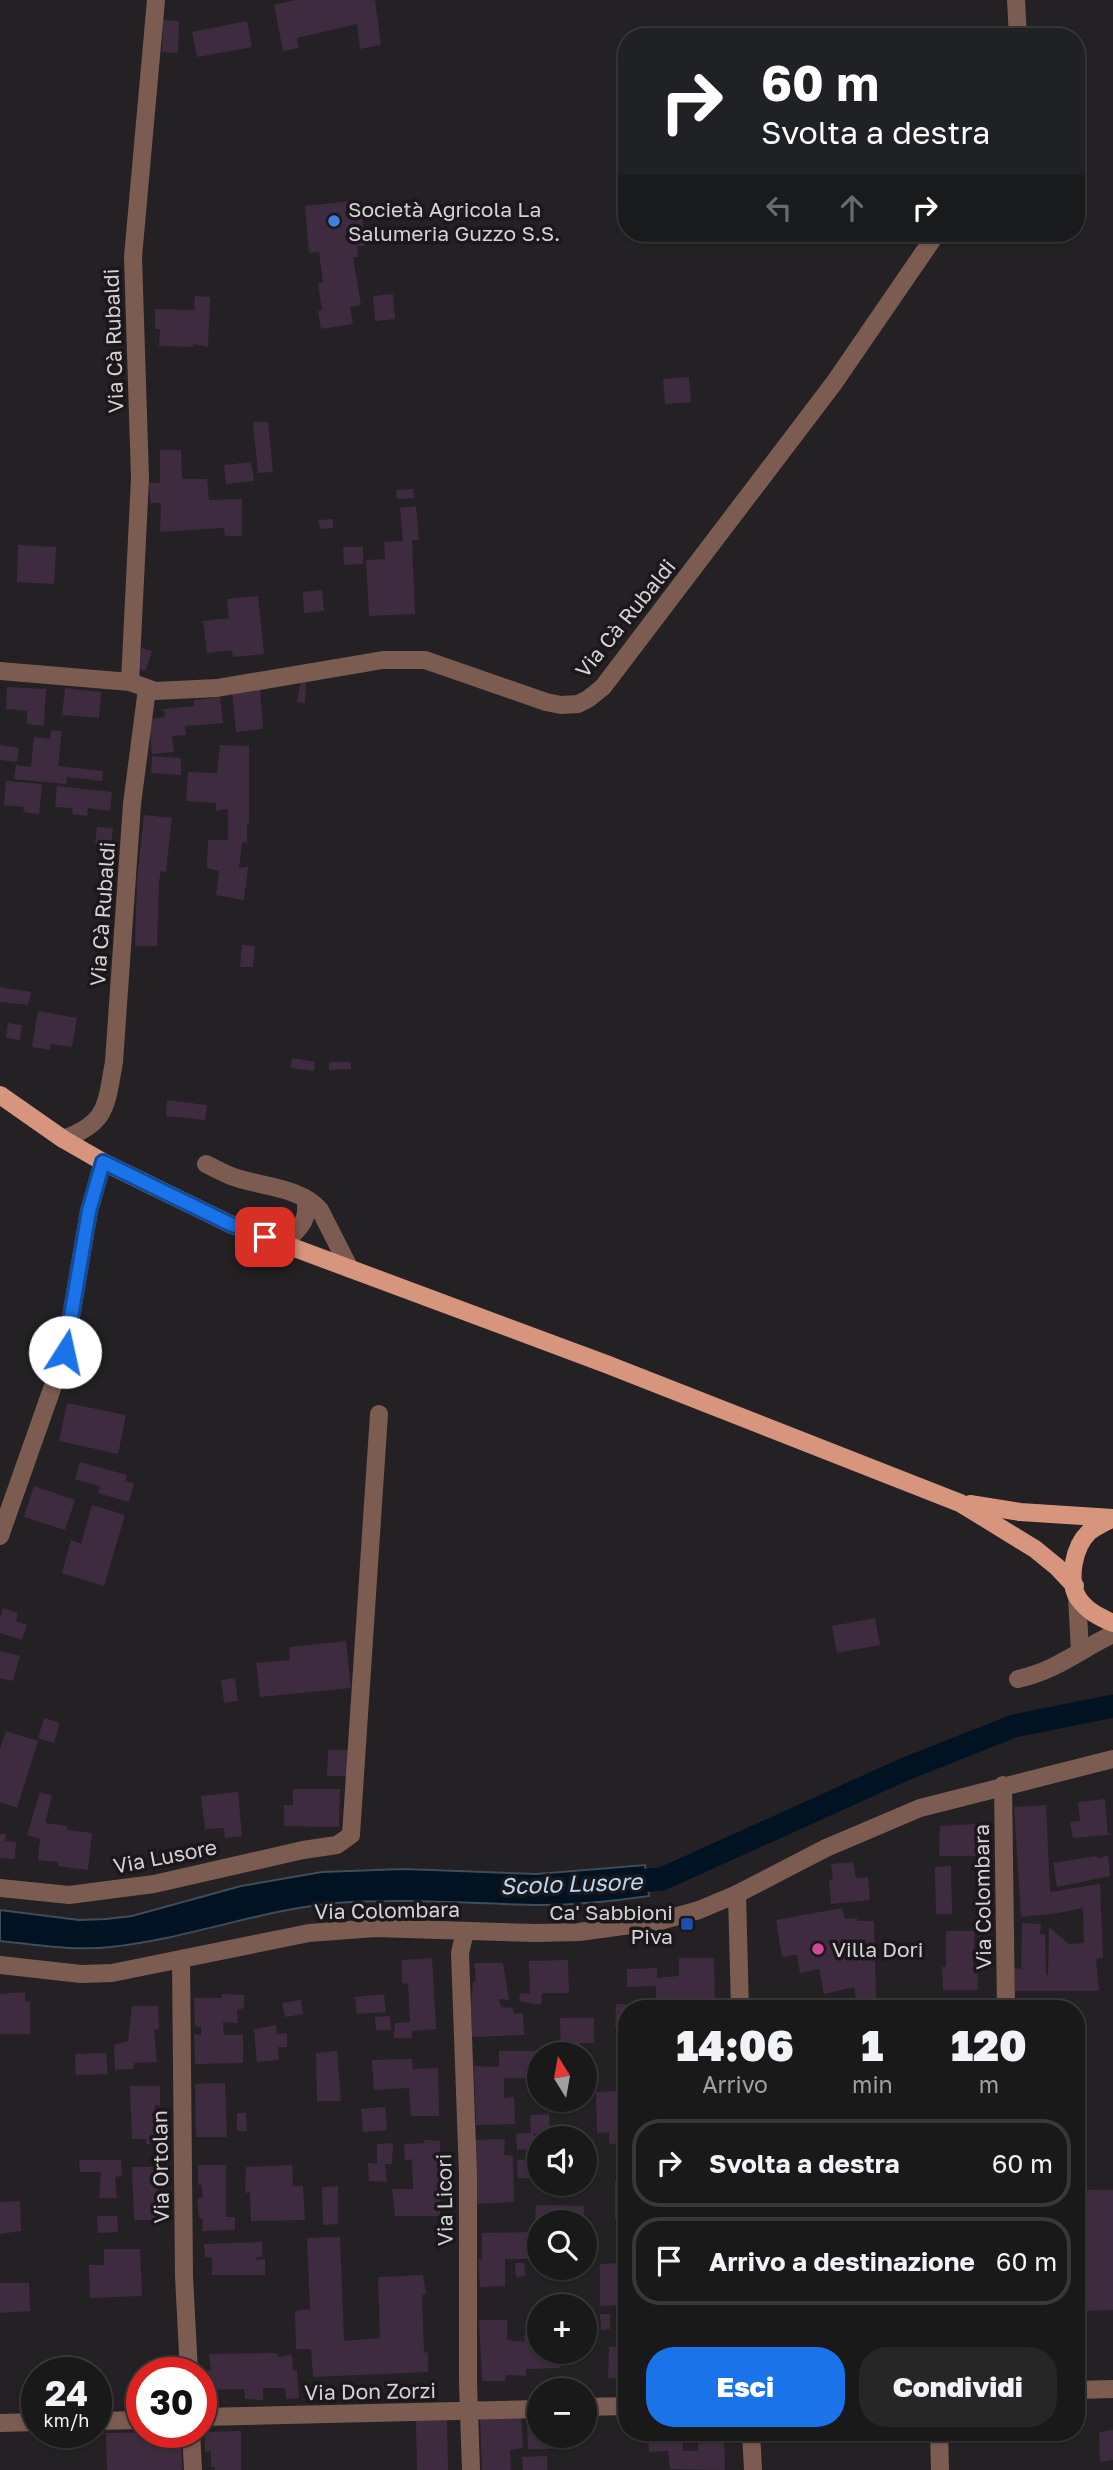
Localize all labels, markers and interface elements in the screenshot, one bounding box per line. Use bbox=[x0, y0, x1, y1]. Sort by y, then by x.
text: 60 m bbox=[761, 53, 879, 112]
icon: right bbox=[646, 56, 737, 147]
text: Svolta a destra bbox=[761, 113, 990, 151]
icon: left bbox=[760, 189, 798, 227]
icon: ahead bbox=[833, 189, 871, 227]
icon: right bbox=[906, 189, 944, 227]
place label: Società Agricola La Salumeria Guzzo S.S. bbox=[348, 196, 560, 246]
marker: Società Agricola La Salumeria Guzzo S.S. bbox=[326, 213, 342, 229]
street label: Via Cà Rubaldi bbox=[97, 268, 129, 414]
street label: Via Cà Rubaldi bbox=[569, 554, 681, 682]
street label: Via Cà Rubaldi bbox=[84, 841, 120, 987]
pin bbox=[235, 1207, 295, 1267]
icon: arrive bbox=[246, 1218, 284, 1256]
position arrow bbox=[28, 1315, 102, 1389]
street label: Via Colombara bbox=[968, 1824, 996, 1970]
street label: Via Lusore bbox=[111, 1833, 219, 1879]
water label: Scolo Lusore bbox=[499, 1866, 644, 1899]
street label: Via Colombara bbox=[314, 1896, 460, 1924]
place label: Ca' Sabbioni Piva bbox=[549, 1899, 673, 1949]
marker: Ca' Sabbioni Piva bbox=[679, 1916, 695, 1932]
place label: Villa Dori bbox=[832, 1936, 923, 1962]
marker: Villa Dori bbox=[810, 1941, 826, 1957]
text: 14:06 bbox=[676, 2020, 794, 2070]
text: 1 bbox=[861, 2020, 883, 2070]
text: 120 bbox=[951, 2020, 1027, 2070]
north arrow bbox=[527, 2042, 597, 2112]
map controls bbox=[527, 2042, 597, 2448]
text: Arrivo bbox=[702, 2070, 768, 2098]
text: min bbox=[852, 2070, 893, 2098]
text: m bbox=[979, 2070, 999, 2098]
street label: Via Ortolan bbox=[146, 2110, 174, 2224]
button: sound bbox=[527, 2126, 597, 2196]
icon: right bbox=[650, 2144, 688, 2182]
text: Svolta a destra bbox=[709, 2148, 900, 2179]
text: 60 m bbox=[992, 2148, 1053, 2179]
street label: Via Licori bbox=[430, 2154, 458, 2246]
button: search bbox=[527, 2210, 597, 2280]
icon: arrive bbox=[650, 2242, 688, 2280]
text: Arrivo a destinazione bbox=[709, 2246, 975, 2277]
text: 60 m bbox=[996, 2246, 1057, 2277]
button: + bbox=[527, 2294, 597, 2364]
button: Esci bbox=[646, 2347, 845, 2427]
button: Condividi bbox=[859, 2347, 1057, 2427]
speed limit sign: 30 bbox=[126, 2357, 217, 2448]
text: 24 bbox=[45, 2372, 88, 2414]
street label: Via Don Zorzi bbox=[304, 2377, 436, 2405]
button: − bbox=[527, 2378, 597, 2448]
text: km/h bbox=[44, 2409, 89, 2431]

